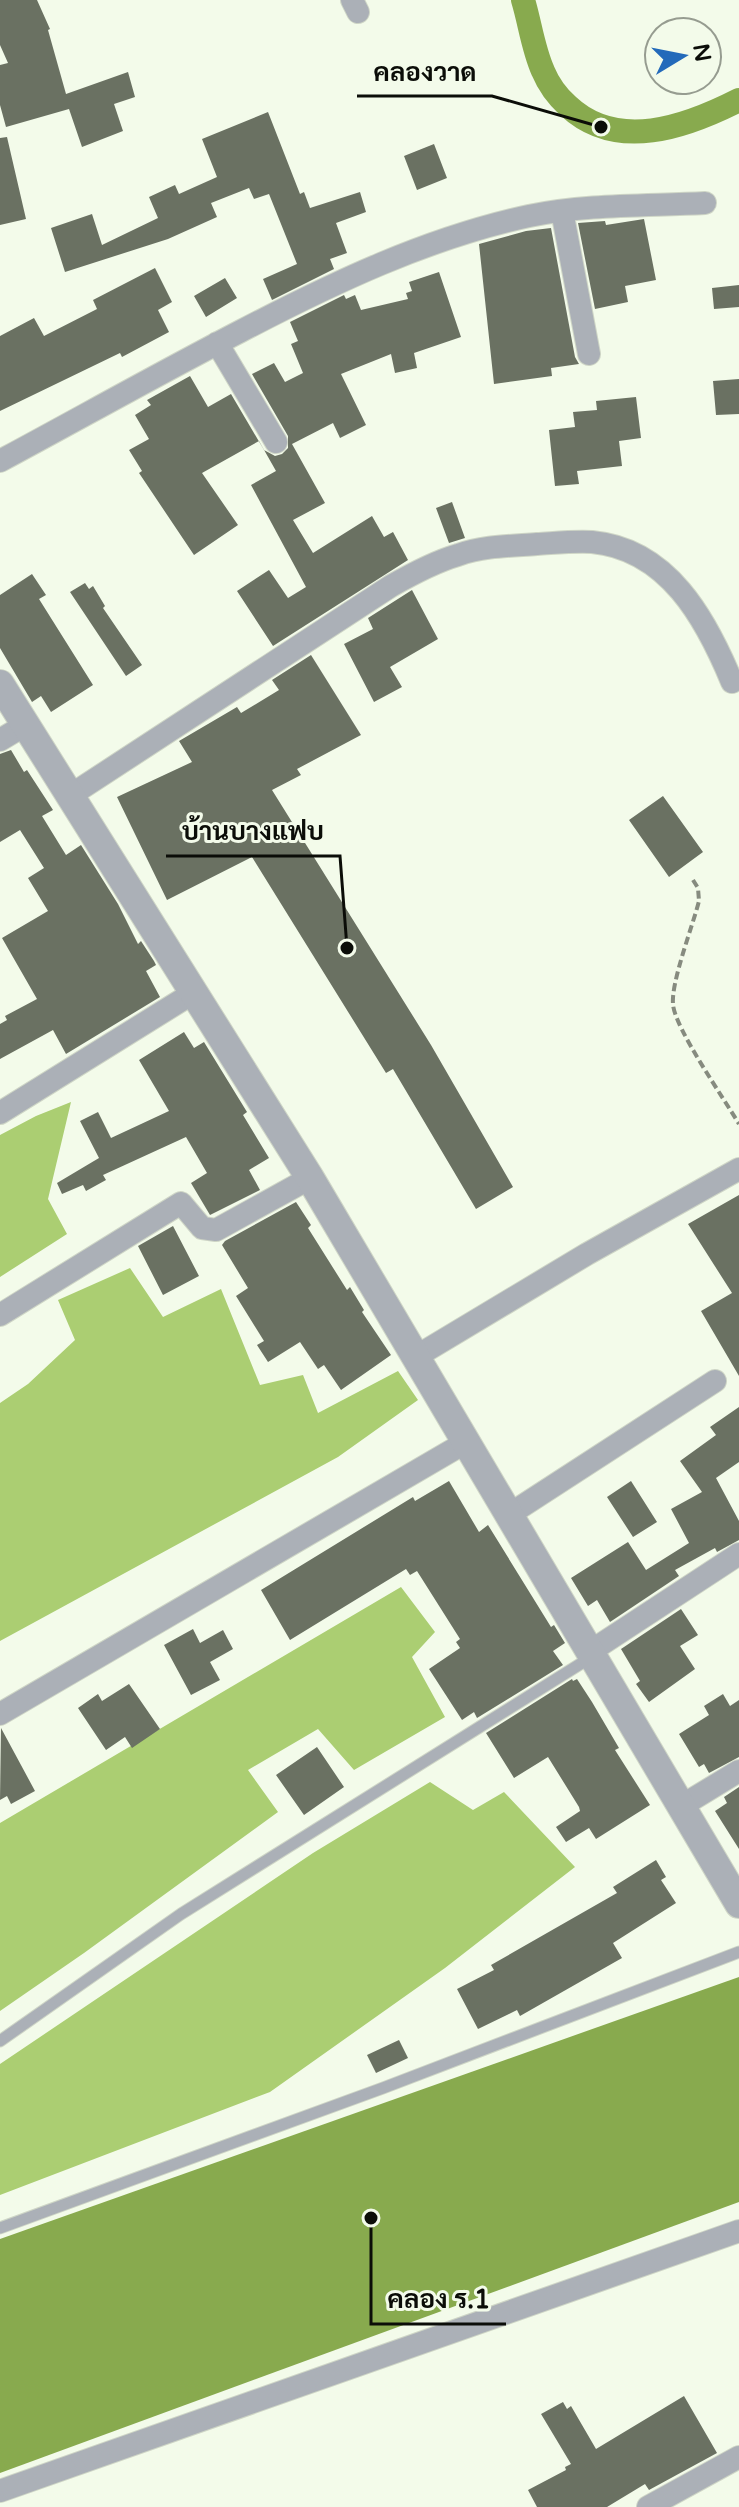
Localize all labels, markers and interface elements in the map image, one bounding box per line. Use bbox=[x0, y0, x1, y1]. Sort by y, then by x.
north arrow bbox=[643, 16, 723, 96]
text: N bbox=[687, 42, 716, 64]
callout: คลองวาด bbox=[357, 46, 492, 96]
text: คลองวาด bbox=[373, 57, 477, 88]
callout: บ้านบางแฟบ bbox=[166, 806, 340, 856]
text: บ้านบางแฟบ bbox=[182, 814, 324, 847]
callout: คลอง ร.1 bbox=[371, 2274, 506, 2324]
text: คลอง ร.1 bbox=[388, 2284, 490, 2315]

